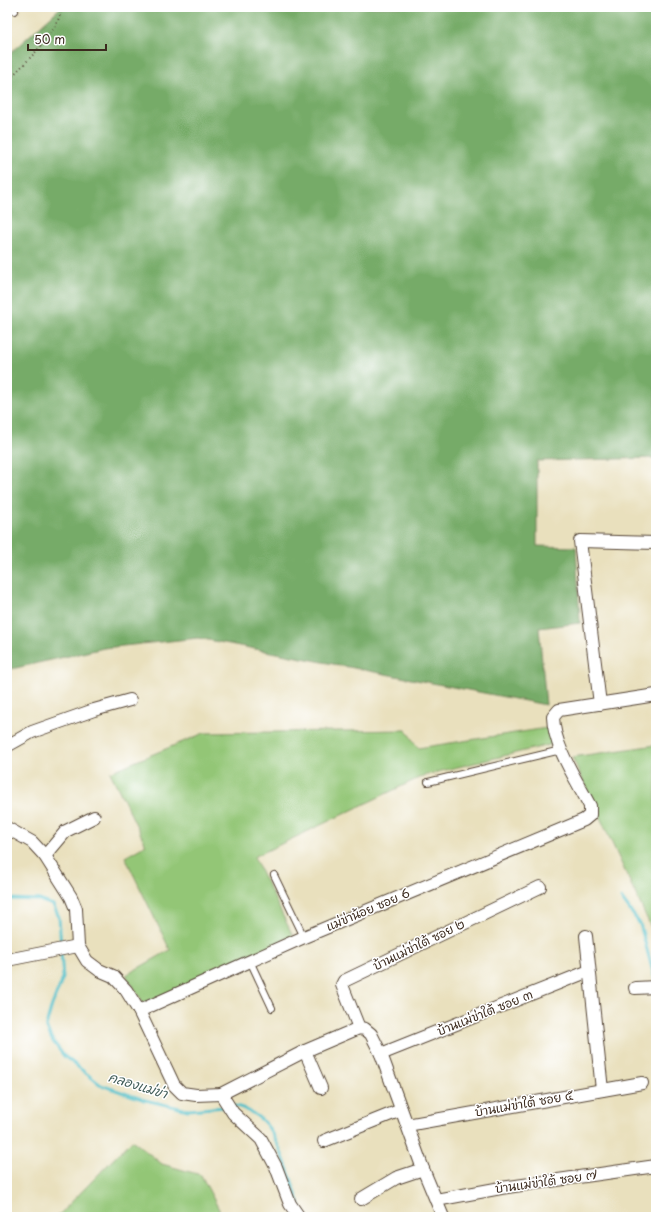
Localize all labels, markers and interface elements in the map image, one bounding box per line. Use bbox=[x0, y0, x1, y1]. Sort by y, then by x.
scale bar bbox=[28, 26, 106, 52]
text: 50 m bbox=[34, 30, 65, 48]
street label: แม่ข่าน้อย ซอย 6 bbox=[323, 883, 412, 935]
street label: บ้านแม่ข่าใต้ ซอย ๒ bbox=[370, 914, 467, 974]
street label: บ้านแม่ข่าใต้ ซอย ๓ bbox=[434, 985, 535, 1039]
water label: คลองแม่ข่า bbox=[106, 1067, 171, 1103]
street label: บ้านแม่ข่าใต้ ซอย ๕ bbox=[473, 1085, 575, 1121]
street label: บ้านแม่ข่าใต้ ซอย ๗ bbox=[494, 1165, 599, 1197]

